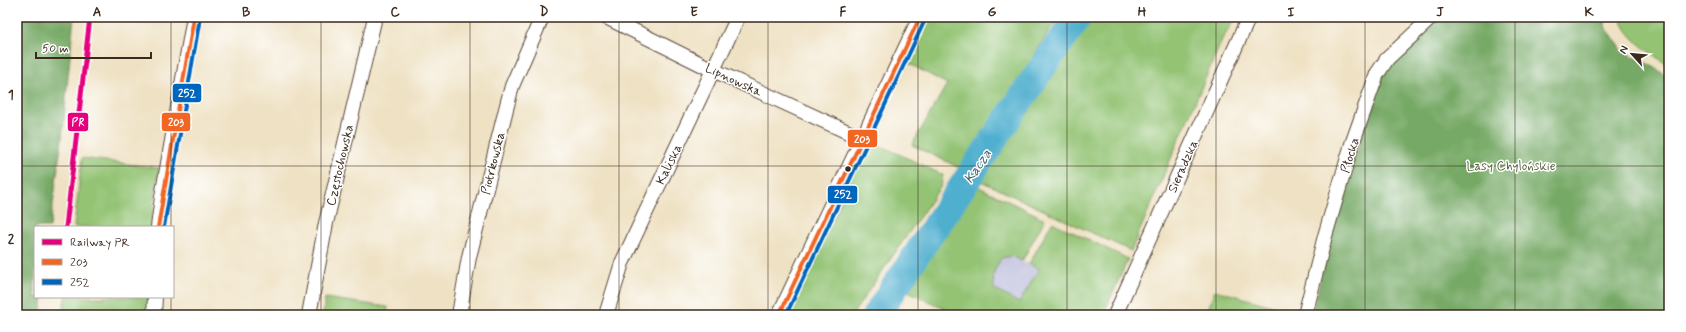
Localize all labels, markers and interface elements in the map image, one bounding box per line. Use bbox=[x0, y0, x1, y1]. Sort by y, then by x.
text: A bbox=[93, 4, 101, 21]
text: B bbox=[242, 4, 251, 21]
text: C bbox=[390, 4, 400, 21]
text: D bbox=[540, 4, 549, 21]
text: E bbox=[690, 4, 698, 21]
text: F bbox=[840, 4, 847, 21]
text: G bbox=[988, 4, 997, 21]
text: H bbox=[1138, 4, 1147, 21]
text: I bbox=[1288, 4, 1295, 21]
text: J bbox=[1436, 4, 1444, 21]
text: K bbox=[1584, 4, 1594, 21]
scale bar bbox=[36, 34, 151, 60]
north arrow bbox=[1612, 34, 1652, 74]
text: 50 m bbox=[42, 41, 69, 57]
text: N bbox=[1616, 43, 1632, 56]
street label: Lipnowska bbox=[702, 60, 765, 101]
line badge: 252 bbox=[172, 83, 202, 103]
text: 1 bbox=[8, 87, 14, 104]
text: 252 bbox=[178, 87, 196, 101]
line badge: PR bbox=[67, 112, 89, 132]
line badge: 203 bbox=[161, 112, 191, 132]
text: PR bbox=[72, 116, 85, 130]
text: 203 bbox=[168, 116, 185, 130]
street label: Częstochowska bbox=[323, 123, 358, 208]
line badge: 203 bbox=[847, 129, 878, 148]
street label: Piotrkowska bbox=[477, 130, 509, 196]
text: 203 bbox=[854, 133, 871, 147]
street label: Płocka bbox=[1337, 136, 1364, 175]
street label: Sieradzka bbox=[1164, 137, 1203, 196]
street label: Kaliska bbox=[652, 141, 687, 188]
water label: Kacza bbox=[960, 146, 996, 187]
park label: Lasy Chylońskie bbox=[1466, 158, 1556, 175]
unlabelled marker bbox=[843, 164, 853, 174]
line badge: 252 bbox=[827, 185, 858, 204]
text: 252 bbox=[834, 188, 852, 202]
legend bbox=[34, 226, 174, 298]
text: 2 bbox=[8, 231, 15, 248]
text: Railway PR bbox=[70, 235, 130, 251]
text: 203 bbox=[70, 255, 88, 271]
text: 252 bbox=[70, 275, 89, 291]

